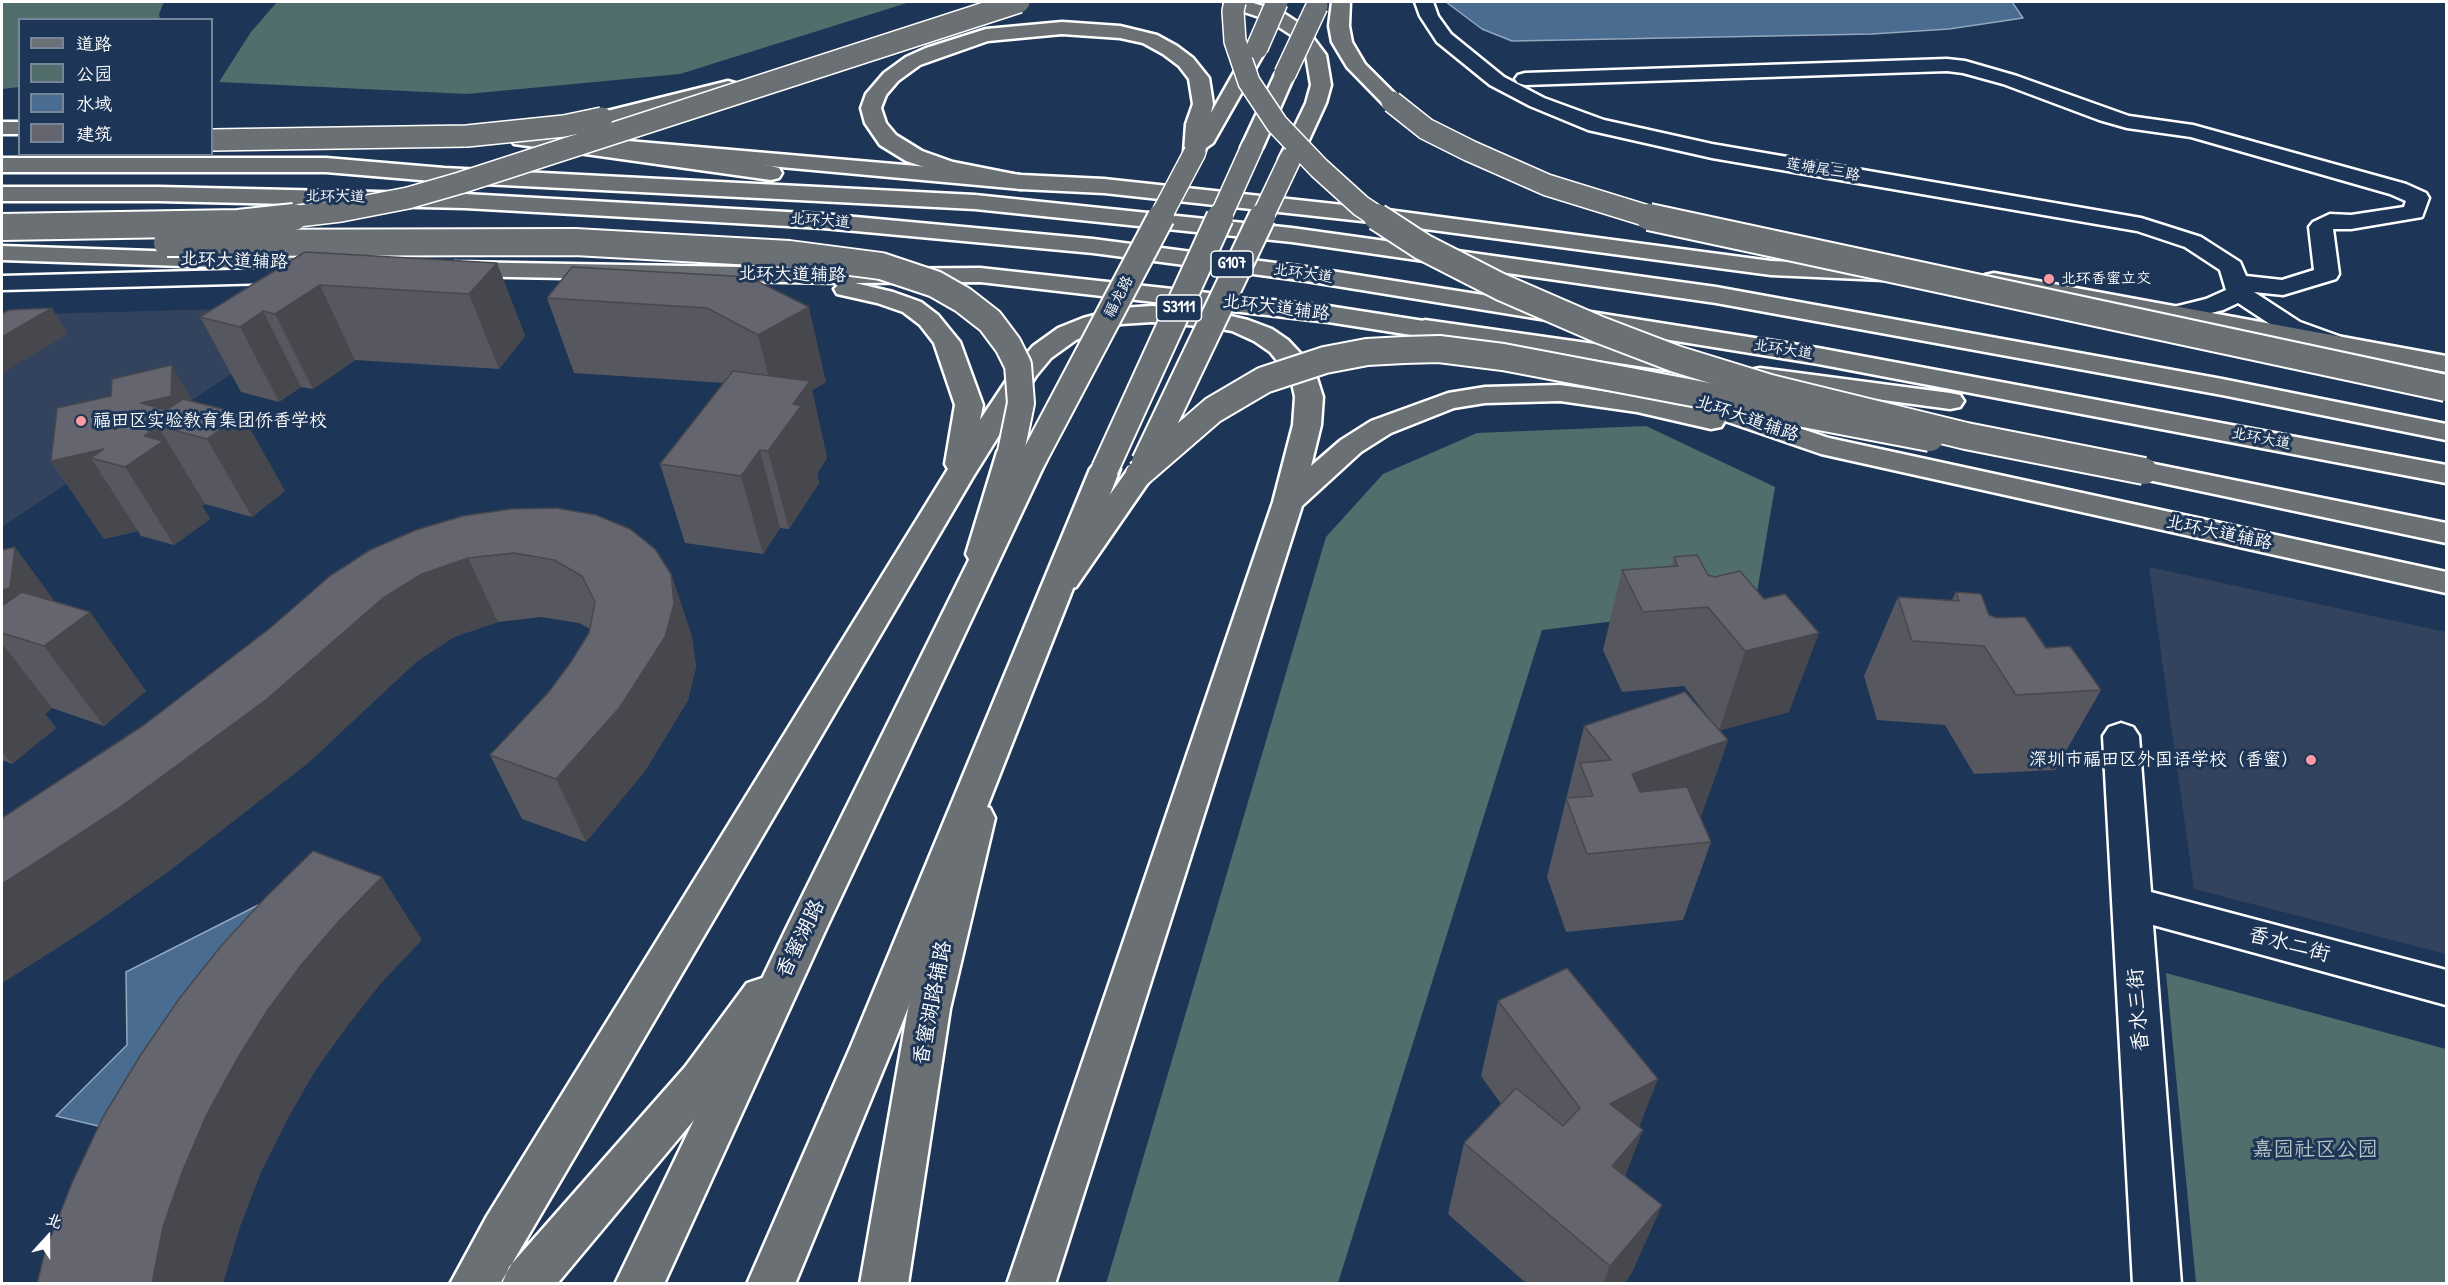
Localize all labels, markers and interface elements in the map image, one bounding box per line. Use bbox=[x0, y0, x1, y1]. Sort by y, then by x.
legend bbox=[18, 18, 213, 156]
text: 道路 bbox=[76, 31, 112, 56]
text: 公园 bbox=[76, 61, 112, 86]
text: 水域 bbox=[76, 91, 112, 116]
text: 建筑 bbox=[76, 121, 112, 146]
street label: 莲塘尾三路 bbox=[1785, 155, 1861, 185]
street label: 北环大道 bbox=[305, 187, 365, 207]
street label: 北环大道 bbox=[789, 210, 851, 232]
street label: 北环大道辅路 bbox=[180, 248, 288, 274]
road number: G107 bbox=[1211, 251, 1253, 277]
street label: 北环大道 bbox=[1272, 261, 1334, 287]
street label: 北环大道辅路 bbox=[738, 263, 846, 287]
place label: 北环香蜜立交 bbox=[2061, 270, 2151, 288]
marker: 北环香蜜立交 bbox=[2042, 272, 2056, 286]
street label: 福龙路 bbox=[1100, 273, 1138, 321]
street label: 北环大道辅路 bbox=[1221, 291, 1331, 325]
road number: S3111 bbox=[1156, 295, 1202, 321]
street label: 北环大道 bbox=[1752, 336, 1814, 364]
street label: 北环大道辅路 bbox=[1692, 391, 1802, 447]
place label: 福田区实验教育集团侨香学校 bbox=[93, 410, 327, 432]
marker: 福田区实验教育集团侨香学校 bbox=[74, 414, 88, 428]
street label: 北环大道 bbox=[2230, 424, 2292, 454]
street label: 北环大道辅路 bbox=[2164, 511, 2274, 555]
place label: 深圳市福田区外国语学校（香蜜） bbox=[2029, 749, 2299, 771]
marker: 深圳市福田区外国语学校（香蜜） bbox=[2304, 753, 2318, 767]
street label: 香蜜湖路 bbox=[771, 896, 831, 982]
street label: 香水二街 bbox=[2245, 922, 2333, 968]
street label: 香蜜湖路辅路 bbox=[909, 939, 957, 1067]
street label: 香水三街 bbox=[2124, 967, 2154, 1053]
park label: 嘉园社区公园 bbox=[2252, 1137, 2378, 1163]
north arrow bbox=[18, 1207, 78, 1267]
text: 北 bbox=[43, 1207, 66, 1233]

